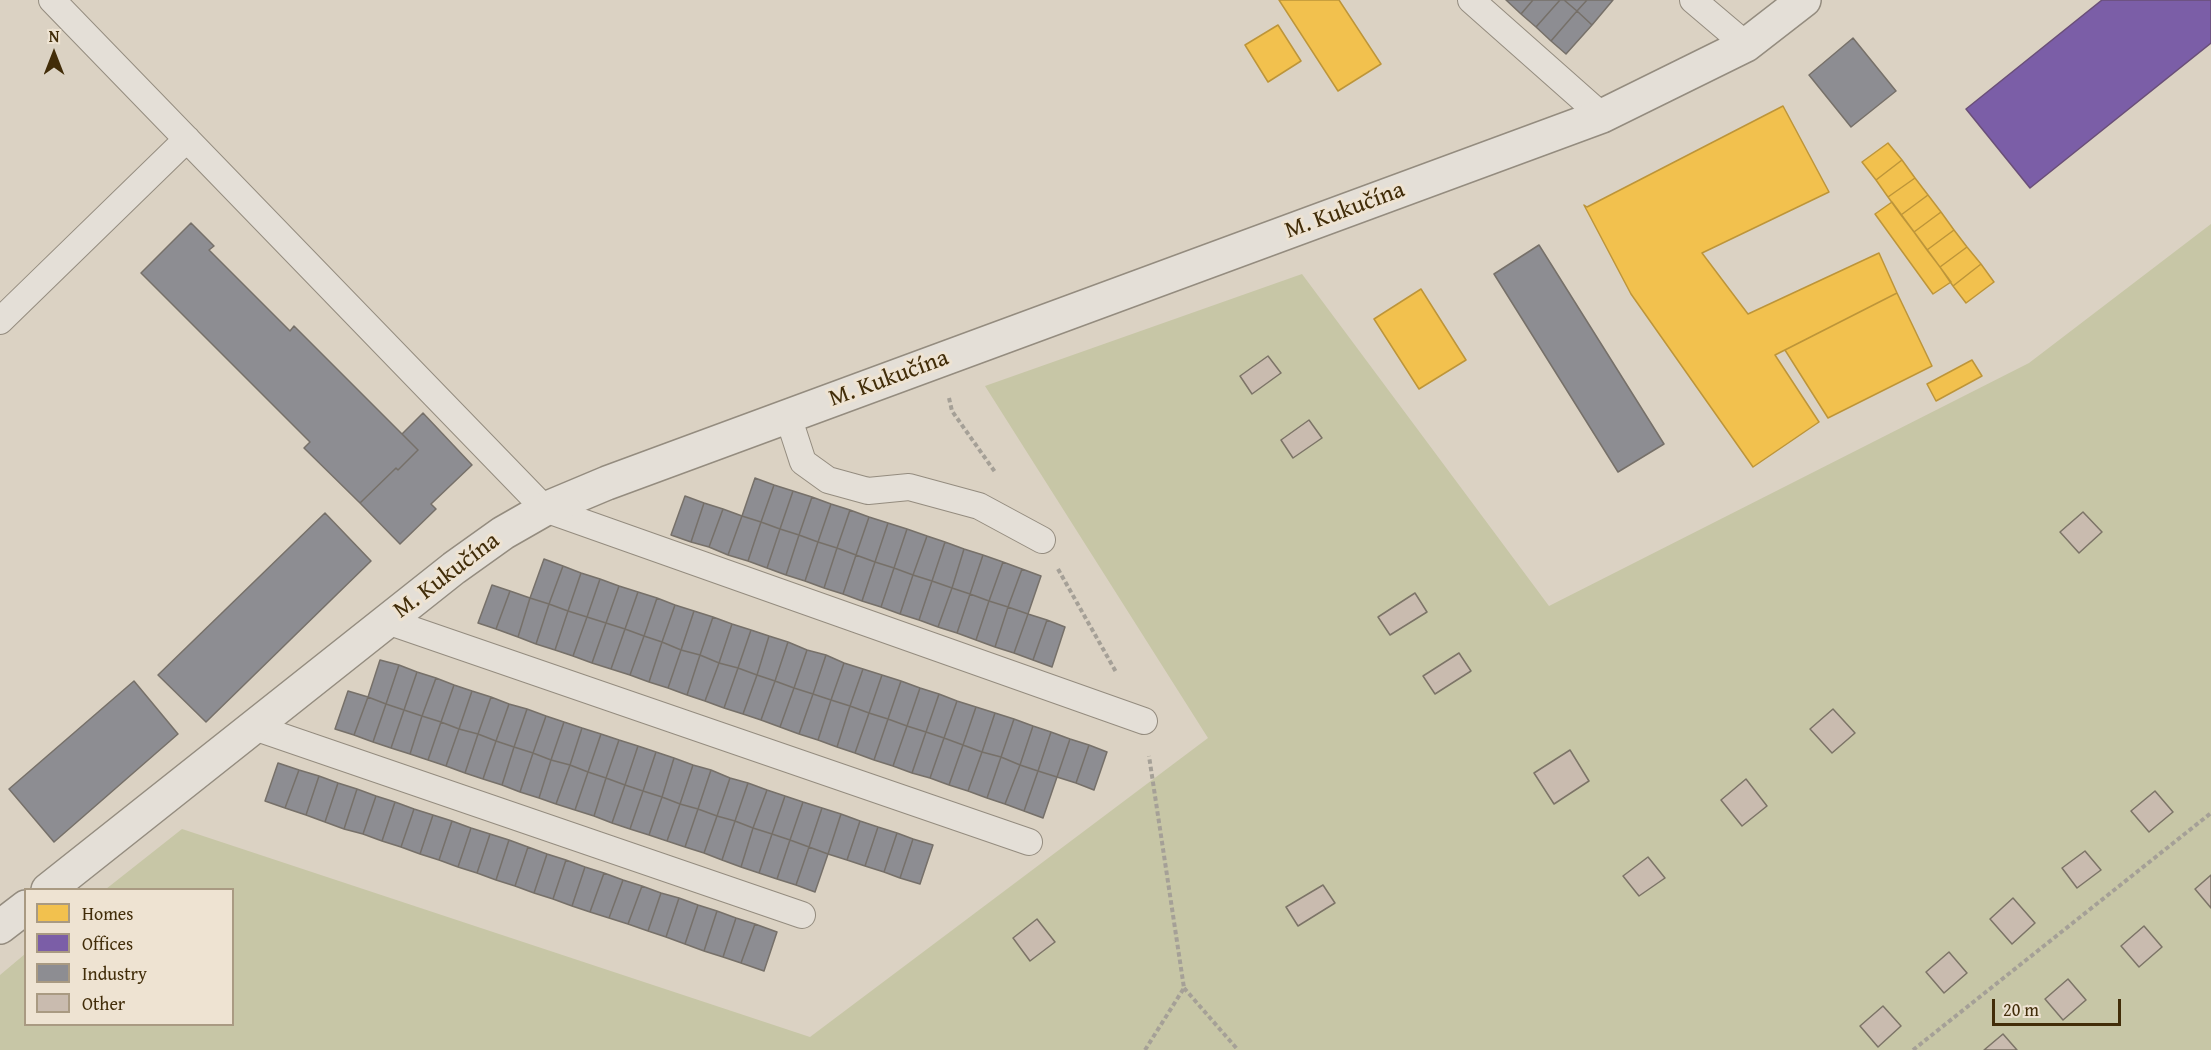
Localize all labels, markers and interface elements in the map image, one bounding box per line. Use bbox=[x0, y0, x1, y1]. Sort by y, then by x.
north arrow bbox=[24, 24, 84, 84]
text: N bbox=[49, 24, 59, 48]
street label: M. Kukučína bbox=[1281, 176, 1409, 246]
street label: M. Kukučína bbox=[825, 344, 953, 414]
street label: M. Kukučína bbox=[388, 527, 506, 625]
legend bbox=[24, 888, 234, 1026]
text: Homes bbox=[82, 900, 133, 927]
text: Offices bbox=[82, 930, 133, 957]
text: Industry bbox=[82, 960, 147, 987]
scale bar bbox=[1995, 987, 2124, 1025]
text: Other bbox=[82, 990, 125, 1017]
text: 20 m bbox=[2003, 996, 2039, 1023]

